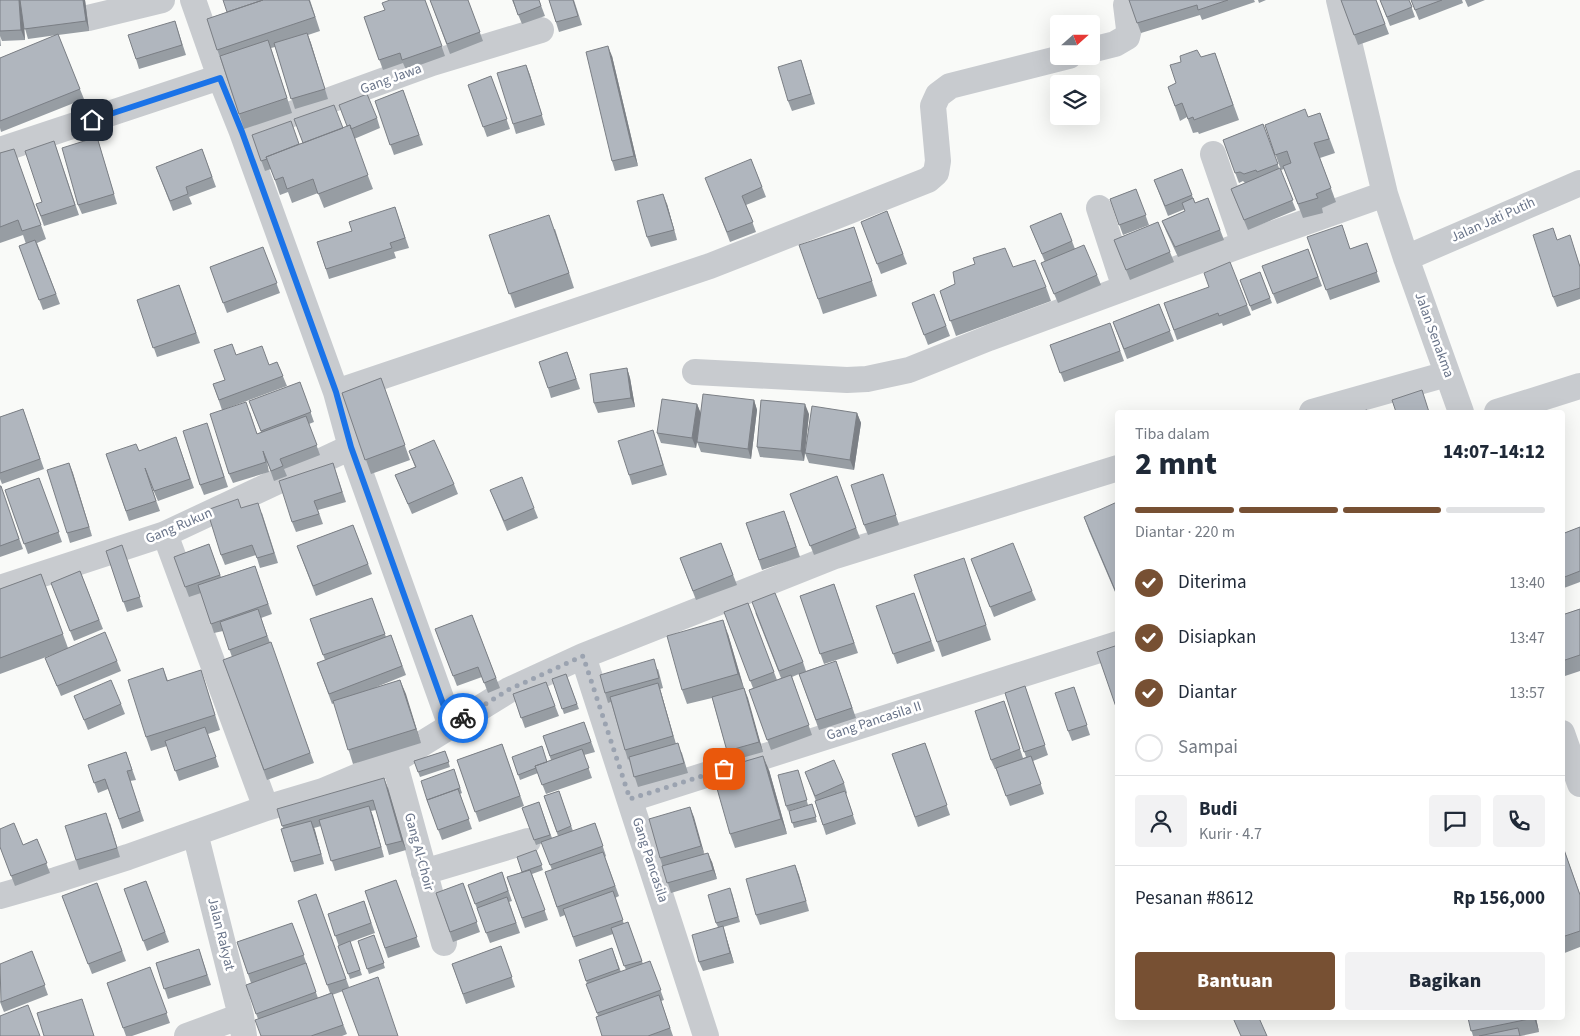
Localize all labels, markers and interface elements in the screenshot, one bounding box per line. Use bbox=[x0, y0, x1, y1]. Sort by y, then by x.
north arrow bbox=[1050, 15, 1100, 65]
map controls bbox=[1050, 15, 1100, 125]
street label: Gang Jawa bbox=[358, 59, 424, 99]
button: layers bbox=[1050, 75, 1100, 125]
pin bbox=[71, 99, 113, 141]
icon: home bbox=[78, 106, 106, 134]
street label: Jalan Jati Putih bbox=[1447, 192, 1539, 248]
street label: Jalan Senakma bbox=[1409, 289, 1459, 381]
text: Tiba dalam bbox=[1135, 423, 1210, 445]
text: 14:07–14:12 bbox=[1443, 439, 1545, 466]
text: 2 mnt bbox=[1135, 441, 1217, 487]
street label: Gang Rukun bbox=[143, 503, 215, 549]
text: Diantar · 220 m bbox=[1135, 521, 1235, 543]
icon: check bbox=[1135, 569, 1163, 597]
text: Diterima bbox=[1178, 569, 1247, 596]
text: 13:40 bbox=[1509, 572, 1545, 594]
icon: check bbox=[1135, 624, 1163, 652]
text: Disiapkan bbox=[1178, 624, 1256, 651]
text: 13:47 bbox=[1509, 627, 1545, 649]
icon: check bbox=[1135, 679, 1163, 707]
text: Diantar bbox=[1178, 679, 1237, 706]
text: 13:57 bbox=[1509, 682, 1545, 704]
courier bbox=[438, 693, 488, 743]
street label: Gang Pancasila II bbox=[824, 696, 924, 746]
icon: bike bbox=[449, 704, 477, 732]
text: Sampai bbox=[1178, 734, 1238, 761]
pin bbox=[703, 748, 745, 790]
icon: bag bbox=[710, 755, 738, 783]
button: person bbox=[1135, 795, 1187, 847]
button: chat bbox=[1429, 795, 1481, 847]
button: phone bbox=[1493, 795, 1545, 847]
text: Budi bbox=[1199, 796, 1237, 823]
street label: Gang Al-Choir bbox=[399, 811, 439, 893]
street label: Gang Pancasila bbox=[627, 815, 673, 905]
text: Kurir · 4.7 bbox=[1199, 823, 1262, 845]
text: Pesanan #8612 bbox=[1135, 885, 1254, 912]
text: Rp 156,000 bbox=[1453, 885, 1545, 912]
street label: Jalan Rakyat bbox=[202, 895, 240, 973]
button: Bantuan bbox=[1135, 952, 1335, 1010]
button: Bagikan bbox=[1345, 952, 1545, 1010]

